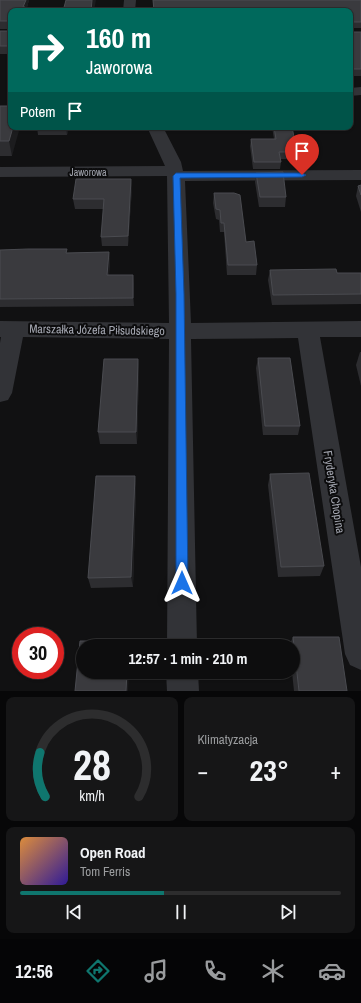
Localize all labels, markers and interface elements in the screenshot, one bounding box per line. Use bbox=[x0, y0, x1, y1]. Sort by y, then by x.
text: 160 m bbox=[86, 19, 151, 57]
icon: right bbox=[20, 24, 72, 76]
text: Jaworowa bbox=[86, 55, 152, 80]
icon: arrive bbox=[64, 100, 86, 122]
text: Potem bbox=[20, 101, 56, 122]
pin bbox=[285, 134, 319, 175]
icon: arrive bbox=[291, 140, 313, 162]
street label: Jaworowa bbox=[70, 166, 107, 179]
street label: Marszałka Józefa Piłsudskiego bbox=[29, 321, 165, 339]
street label: Fryderyka Chopina bbox=[320, 449, 349, 535]
position arrow bbox=[161, 562, 203, 604]
speed limit sign: 30 bbox=[12, 627, 64, 679]
text: 12:57 · 1 min · 210 m bbox=[129, 648, 247, 669]
text: Klimatyzacja bbox=[198, 731, 258, 748]
text: 28 bbox=[73, 737, 111, 793]
text: 23° bbox=[250, 750, 289, 790]
text: − bbox=[198, 756, 208, 786]
text: + bbox=[330, 756, 341, 786]
text: km/h bbox=[79, 786, 104, 805]
text: Open Road bbox=[80, 842, 146, 863]
text: Tom Ferris bbox=[80, 863, 130, 880]
icon: previous bbox=[63, 901, 85, 923]
icon: pause bbox=[170, 901, 192, 923]
icon: next bbox=[277, 901, 299, 923]
icon: directions bbox=[84, 957, 112, 985]
icon: music bbox=[142, 957, 170, 985]
icon: phone bbox=[201, 957, 229, 985]
icon: climate bbox=[259, 957, 287, 985]
icon: car bbox=[318, 957, 346, 985]
text: 12:56 bbox=[15, 959, 53, 984]

